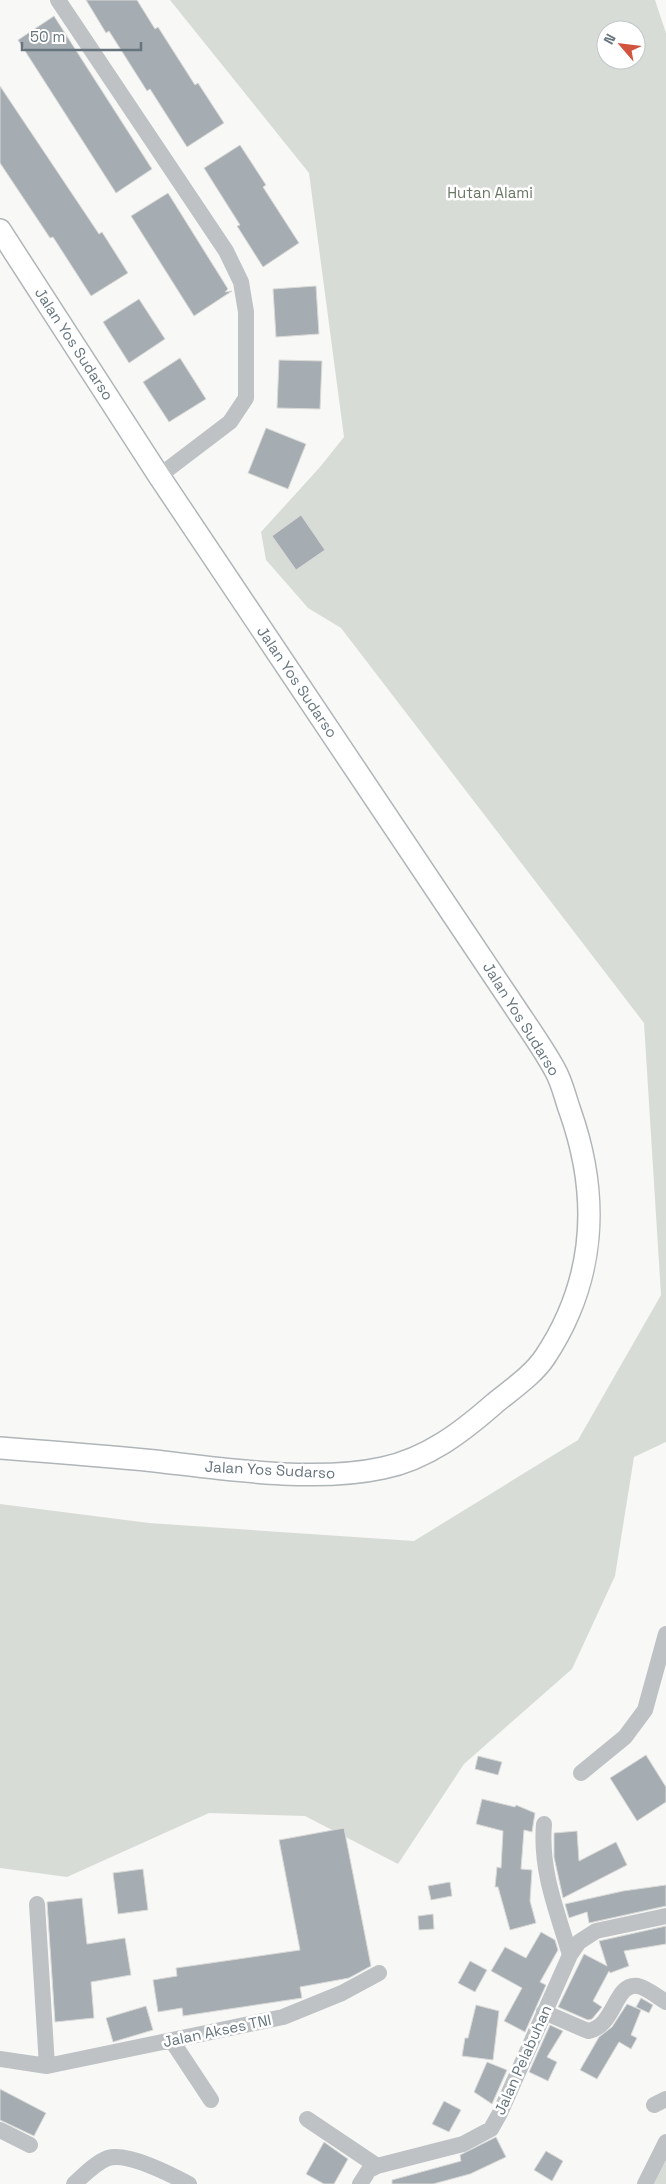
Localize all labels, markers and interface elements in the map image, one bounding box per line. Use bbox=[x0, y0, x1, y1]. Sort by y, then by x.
scale bar bbox=[22, 20, 141, 52]
north arrow bbox=[596, 20, 646, 70]
text: 50 m bbox=[30, 27, 65, 46]
text: N bbox=[599, 31, 620, 47]
park label: Hutan Alami bbox=[447, 183, 533, 202]
street label: Jalan Yos Sudarso bbox=[31, 284, 118, 404]
street label: Jalan Yos Sudarso bbox=[253, 622, 342, 741]
street label: Jalan Yos Sudarso bbox=[479, 958, 564, 1079]
street label: Jalan Yos Sudarso bbox=[204, 1457, 336, 1482]
street label: Jalan Pelabuhan bbox=[490, 2002, 555, 2118]
street label: Jalan Akses TNI bbox=[161, 2010, 273, 2051]

